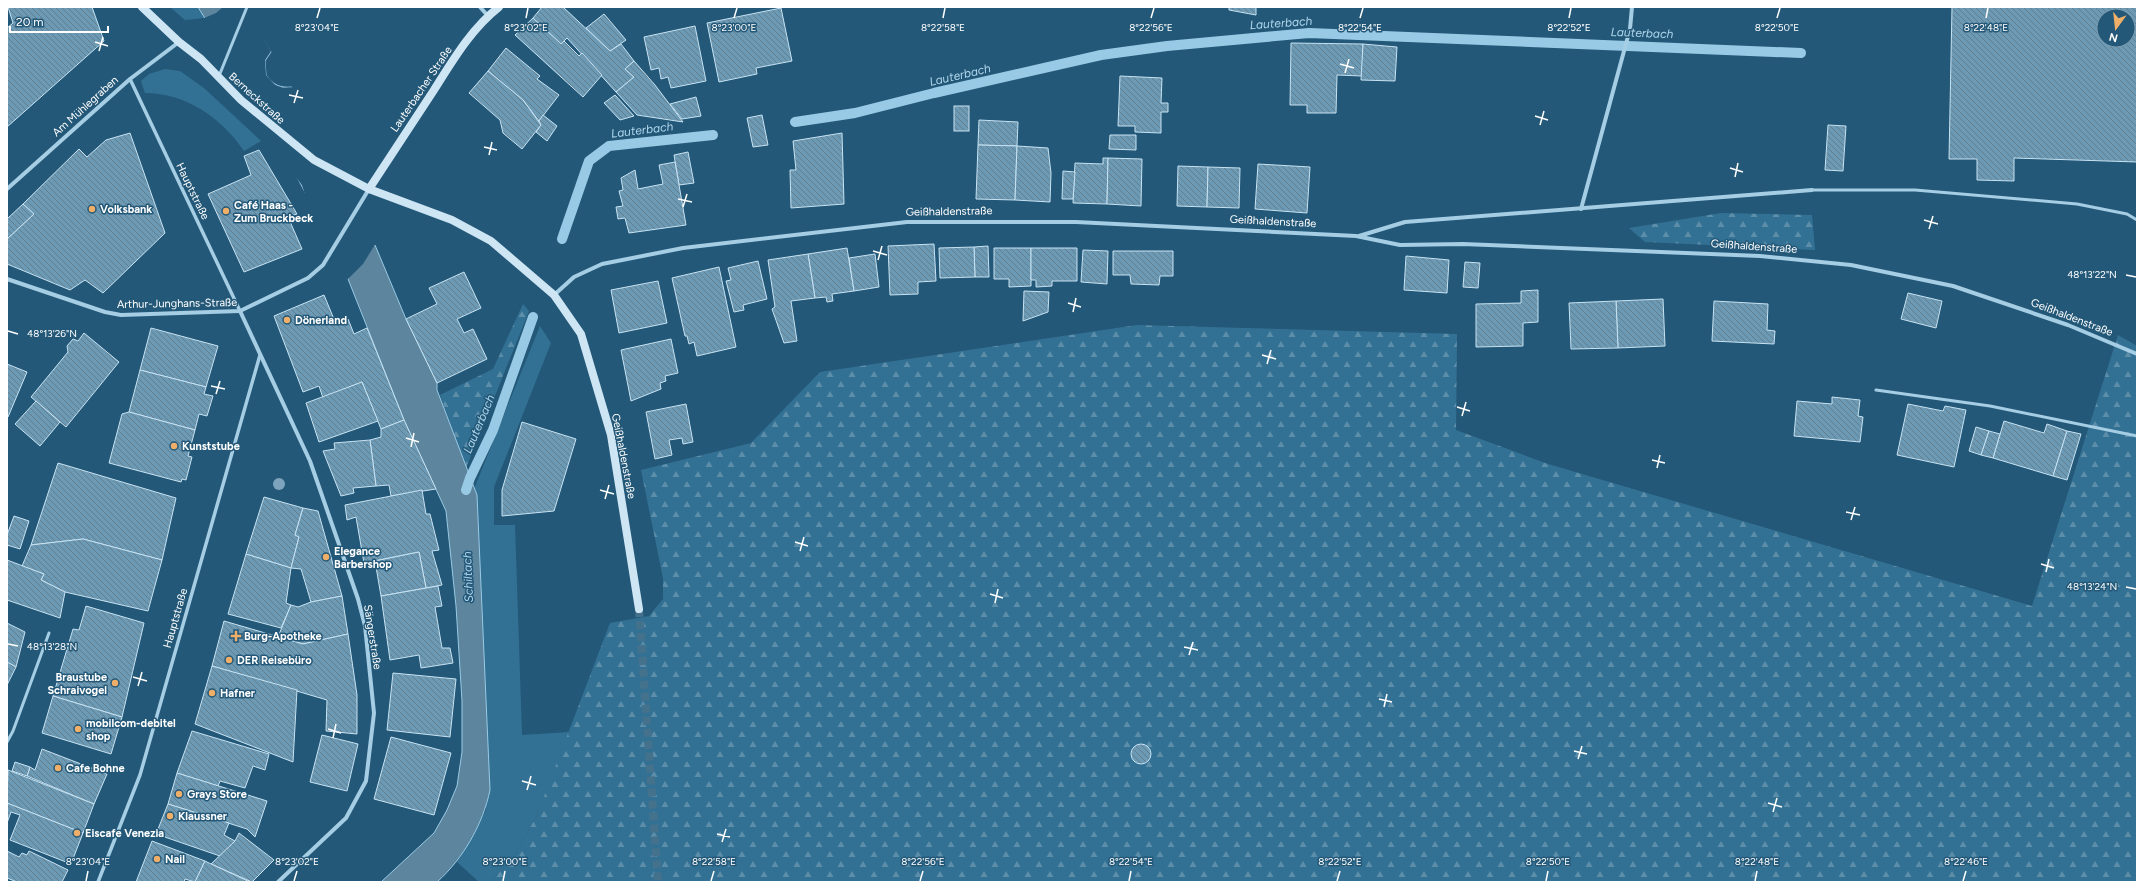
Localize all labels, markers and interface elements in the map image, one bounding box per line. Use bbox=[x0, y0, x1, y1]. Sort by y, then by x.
scale bar bbox=[10, 8, 108, 34]
north arrow bbox=[2096, 8, 2136, 48]
water label: Lauterbach bbox=[1249, 14, 1313, 32]
text: 20 m bbox=[16, 15, 44, 29]
text: 8°23'04"E bbox=[295, 21, 339, 34]
text: 8°23'02"E bbox=[504, 21, 548, 34]
text: 8°23'00"E bbox=[712, 21, 756, 34]
text: 8°22'58"E bbox=[921, 21, 965, 34]
text: 8°22'56"E bbox=[1129, 21, 1173, 34]
text: 8°22'54"E bbox=[1338, 21, 1382, 34]
text: 8°22'52"E bbox=[1547, 21, 1591, 34]
text: 8°22'50"E bbox=[1755, 21, 1799, 34]
text: 8°22'48"E bbox=[1964, 21, 2008, 34]
water label: Lauterbach bbox=[1610, 25, 1674, 41]
text: N bbox=[2108, 30, 2119, 45]
street label: Lauterbacher Straße bbox=[388, 44, 455, 135]
water label: Lauterbach bbox=[928, 61, 992, 89]
street label: Berneckstraße bbox=[226, 70, 287, 127]
street label: Am Mühlegraben bbox=[50, 73, 121, 139]
water label: Lauterbach bbox=[610, 119, 674, 141]
street label: Hauptstraße bbox=[173, 161, 212, 222]
place label: Café Haas - Zum Bruckbeck bbox=[234, 199, 313, 225]
place label: Volksbank bbox=[100, 203, 152, 216]
marker: Volksbank bbox=[87, 204, 97, 214]
street label: Geißhaldenstraße bbox=[906, 204, 992, 219]
marker: Café Haas - Zum Bruckbeck bbox=[221, 206, 231, 216]
street label: Geißhaldenstraße bbox=[1229, 213, 1317, 230]
street label: Geißhaldenstraße bbox=[1710, 237, 1798, 256]
text: 48°13'22"N bbox=[2067, 268, 2117, 281]
street label: Arthur-Junghans-Straße bbox=[117, 296, 237, 311]
street label: Geißhaldenstraße bbox=[2029, 296, 2115, 339]
place label: Dönerland bbox=[295, 314, 347, 327]
marker: Dönerland bbox=[282, 315, 292, 325]
text: 48°13'26"N bbox=[27, 327, 77, 340]
water label: Lauterbach bbox=[460, 392, 498, 456]
street label: Geißhaldenstraße bbox=[609, 412, 638, 500]
place label: Kunststube bbox=[182, 440, 240, 453]
marker: Kunststube bbox=[169, 441, 179, 451]
place label: Elegance Barbershop bbox=[334, 545, 392, 571]
water label: Schiltach bbox=[460, 551, 476, 603]
marker: Elegance Barbershop bbox=[321, 552, 331, 562]
text: 48°13'24"N bbox=[2067, 580, 2117, 593]
street label: Hauptstraße bbox=[161, 587, 190, 649]
street label: Sängerstraße bbox=[361, 604, 384, 670]
place label: Burg-Apotheke bbox=[244, 630, 322, 643]
marker: Burg-Apotheke bbox=[231, 631, 241, 641]
text: 48°13'28"N bbox=[27, 640, 77, 653]
place label: DER Reisebüro bbox=[237, 654, 312, 667]
marker: DER Reisebüro bbox=[224, 655, 234, 665]
place label: Braustube Schraivogel bbox=[47, 671, 107, 697]
marker: Braustube Schraivogel bbox=[110, 678, 120, 688]
place label: Hafner bbox=[220, 687, 256, 700]
marker: Hafner bbox=[207, 688, 217, 698]
place label: mobilcom-debitel shop bbox=[86, 717, 176, 743]
marker: mobilcom-debitel shop bbox=[73, 724, 83, 734]
place label: Cafe Bohne bbox=[66, 762, 124, 775]
marker: Cafe Bohne bbox=[53, 763, 63, 773]
place label: Grays Store bbox=[187, 788, 247, 801]
marker: Grays Store bbox=[174, 789, 184, 799]
place label: Klaussner bbox=[178, 810, 228, 823]
marker: Klaussner bbox=[165, 811, 175, 821]
place label: Eiscafe Venezia bbox=[85, 827, 164, 840]
marker: Eiscafe Venezia bbox=[72, 828, 82, 838]
place label: Nail bbox=[165, 853, 185, 866]
marker: Nail bbox=[152, 854, 162, 864]
text: 8°23'04"E bbox=[66, 855, 110, 868]
text: 8°23'02"E bbox=[275, 855, 319, 868]
text: 8°23'00"E bbox=[483, 855, 527, 868]
text: 8°22'58"E bbox=[692, 855, 736, 868]
text: 8°22'56"E bbox=[901, 855, 945, 868]
text: 8°22'54"E bbox=[1109, 855, 1153, 868]
text: 8°22'52"E bbox=[1318, 855, 1362, 868]
text: 8°22'50"E bbox=[1526, 855, 1570, 868]
text: 8°22'48"E bbox=[1735, 855, 1779, 868]
text: 8°22'46"E bbox=[1944, 855, 1988, 868]

